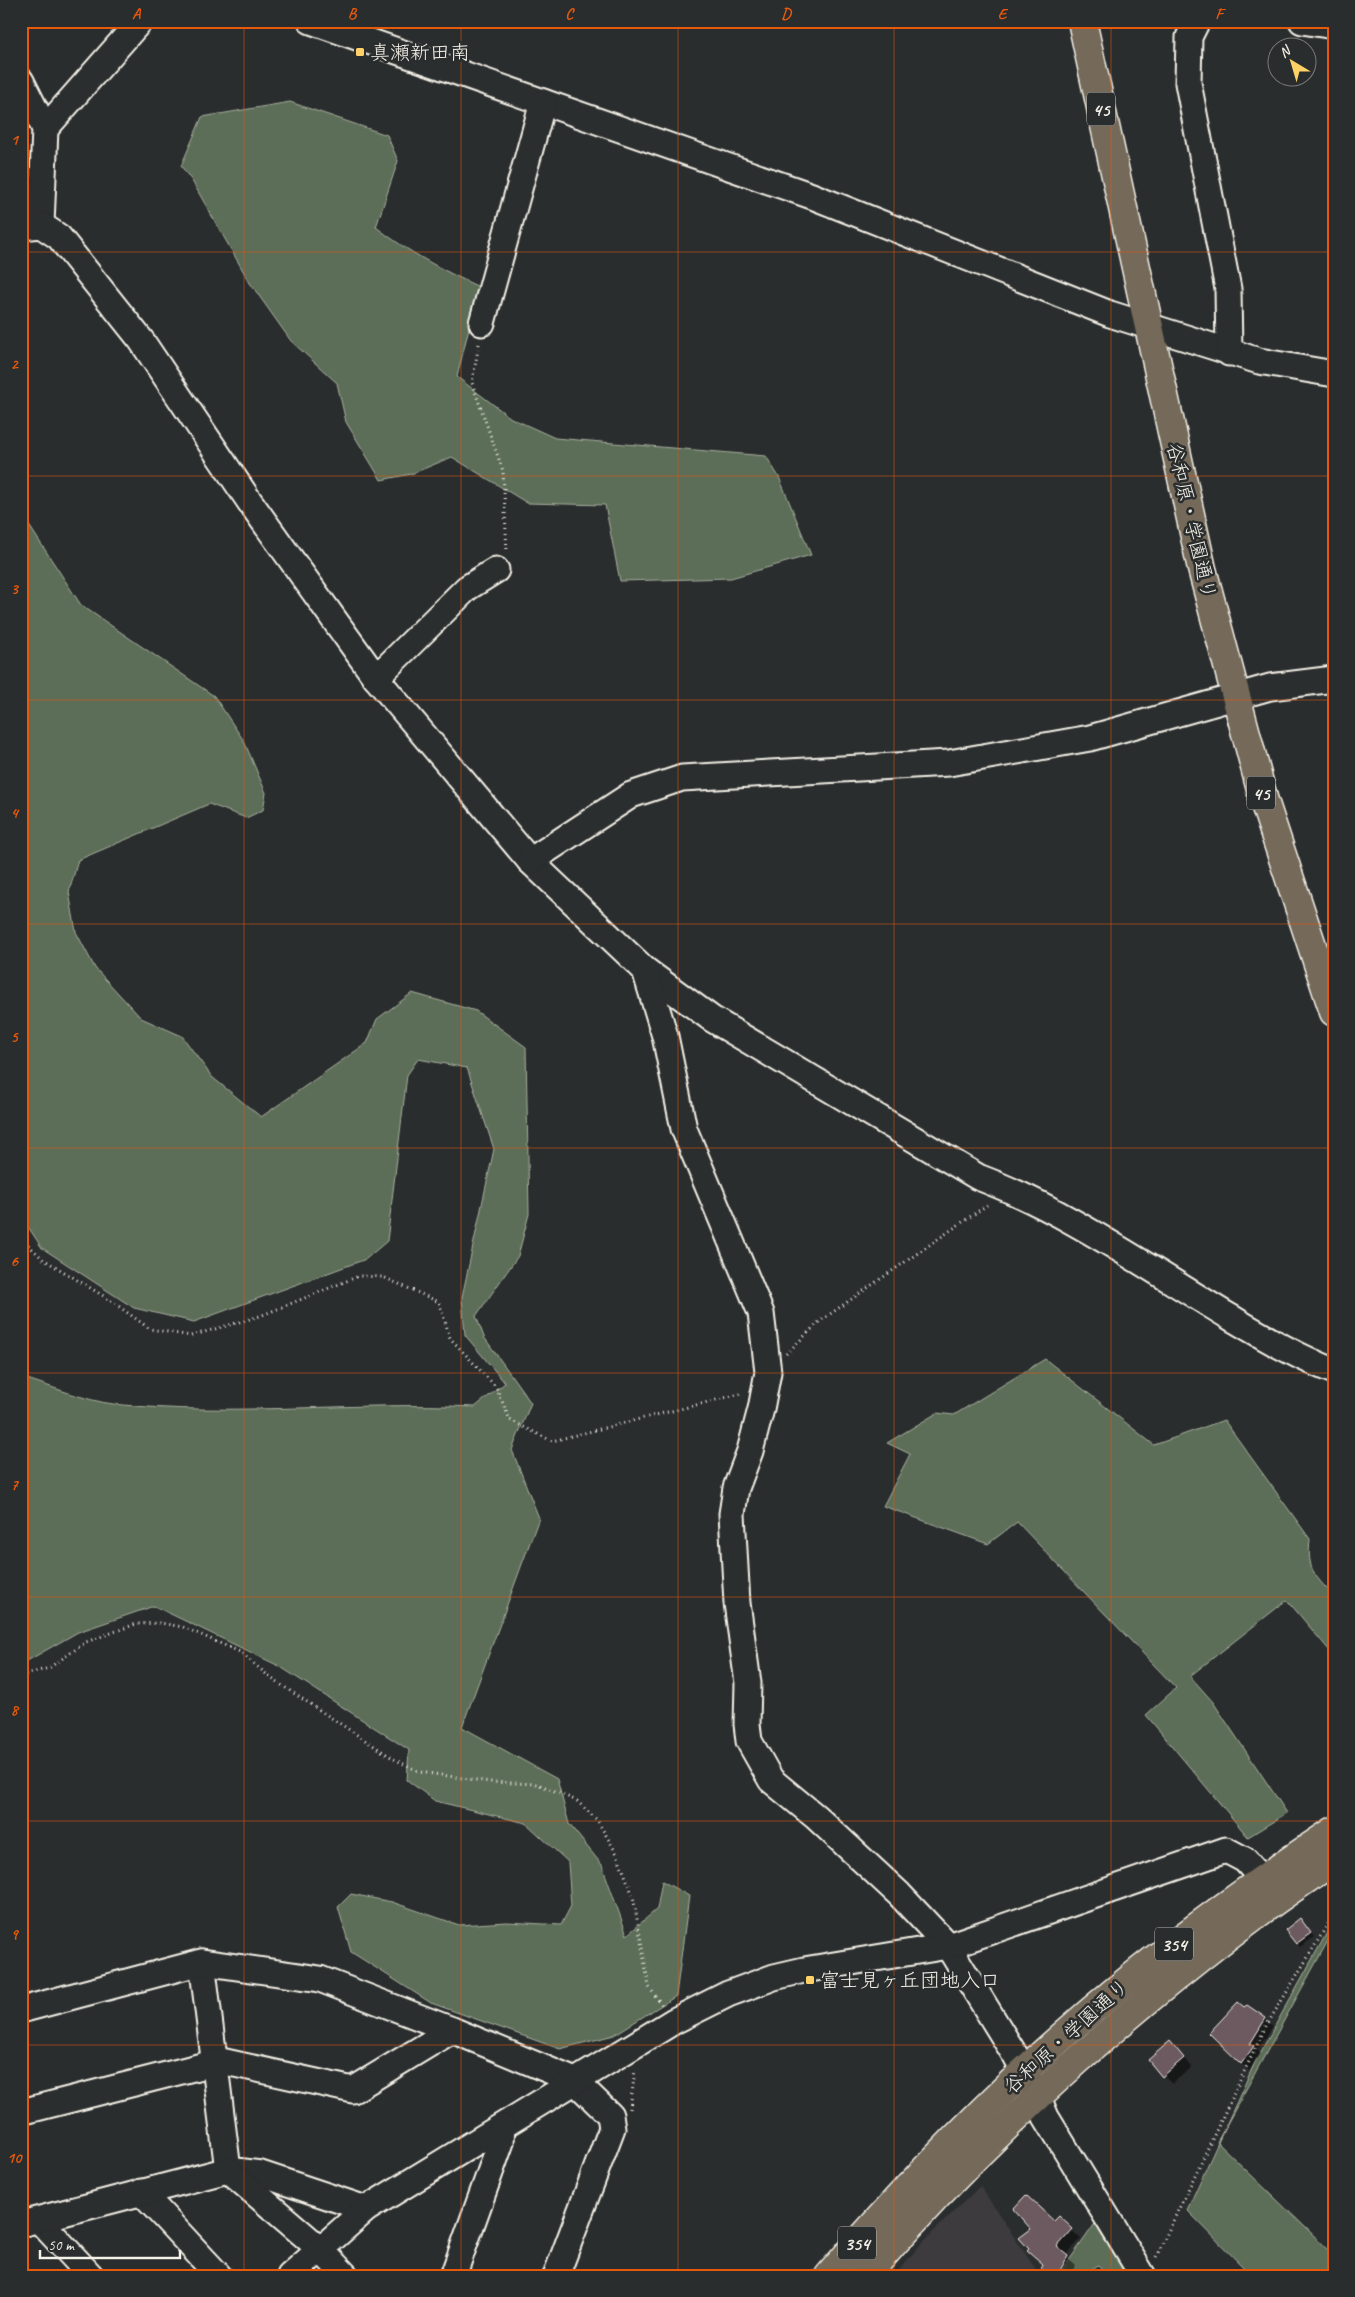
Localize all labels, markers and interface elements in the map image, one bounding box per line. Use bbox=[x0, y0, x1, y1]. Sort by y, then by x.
text: A bbox=[132, 4, 142, 24]
text: B bbox=[348, 4, 358, 24]
text: C bbox=[565, 4, 575, 24]
text: D bbox=[781, 4, 792, 24]
text: E bbox=[998, 4, 1009, 24]
text: F bbox=[1215, 4, 1226, 24]
north arrow bbox=[1268, 38, 1318, 88]
place label: 真瀬新田南 bbox=[370, 40, 470, 65]
text: N bbox=[1276, 41, 1295, 62]
marker: 真瀬新田南 bbox=[354, 46, 366, 58]
road number: 45 bbox=[1087, 92, 1115, 126]
text: 1 bbox=[10, 130, 19, 150]
text: 2 bbox=[10, 354, 19, 374]
street label: 谷和原・学園通り bbox=[1161, 440, 1222, 602]
text: 3 bbox=[10, 579, 19, 599]
road number: 45 bbox=[1247, 776, 1275, 810]
text: 4 bbox=[10, 803, 19, 823]
text: 5 bbox=[11, 1027, 20, 1047]
text: 6 bbox=[10, 1251, 19, 1271]
text: 7 bbox=[10, 1475, 19, 1495]
text: 8 bbox=[10, 1700, 19, 1720]
text: 9 bbox=[10, 1924, 19, 1944]
road number: 354 bbox=[1155, 1928, 1193, 1960]
place label: 富士見ヶ丘団地入口 bbox=[820, 1968, 1000, 1993]
marker: 富士見ヶ丘団地入口 bbox=[804, 1974, 816, 1986]
street label: 谷和原・学園通り bbox=[999, 1974, 1134, 2099]
text: 10 bbox=[7, 2148, 23, 2168]
road number: 354 bbox=[838, 2226, 876, 2260]
scale bar bbox=[40, 2227, 180, 2259]
text: 50 m bbox=[48, 2236, 75, 2255]

